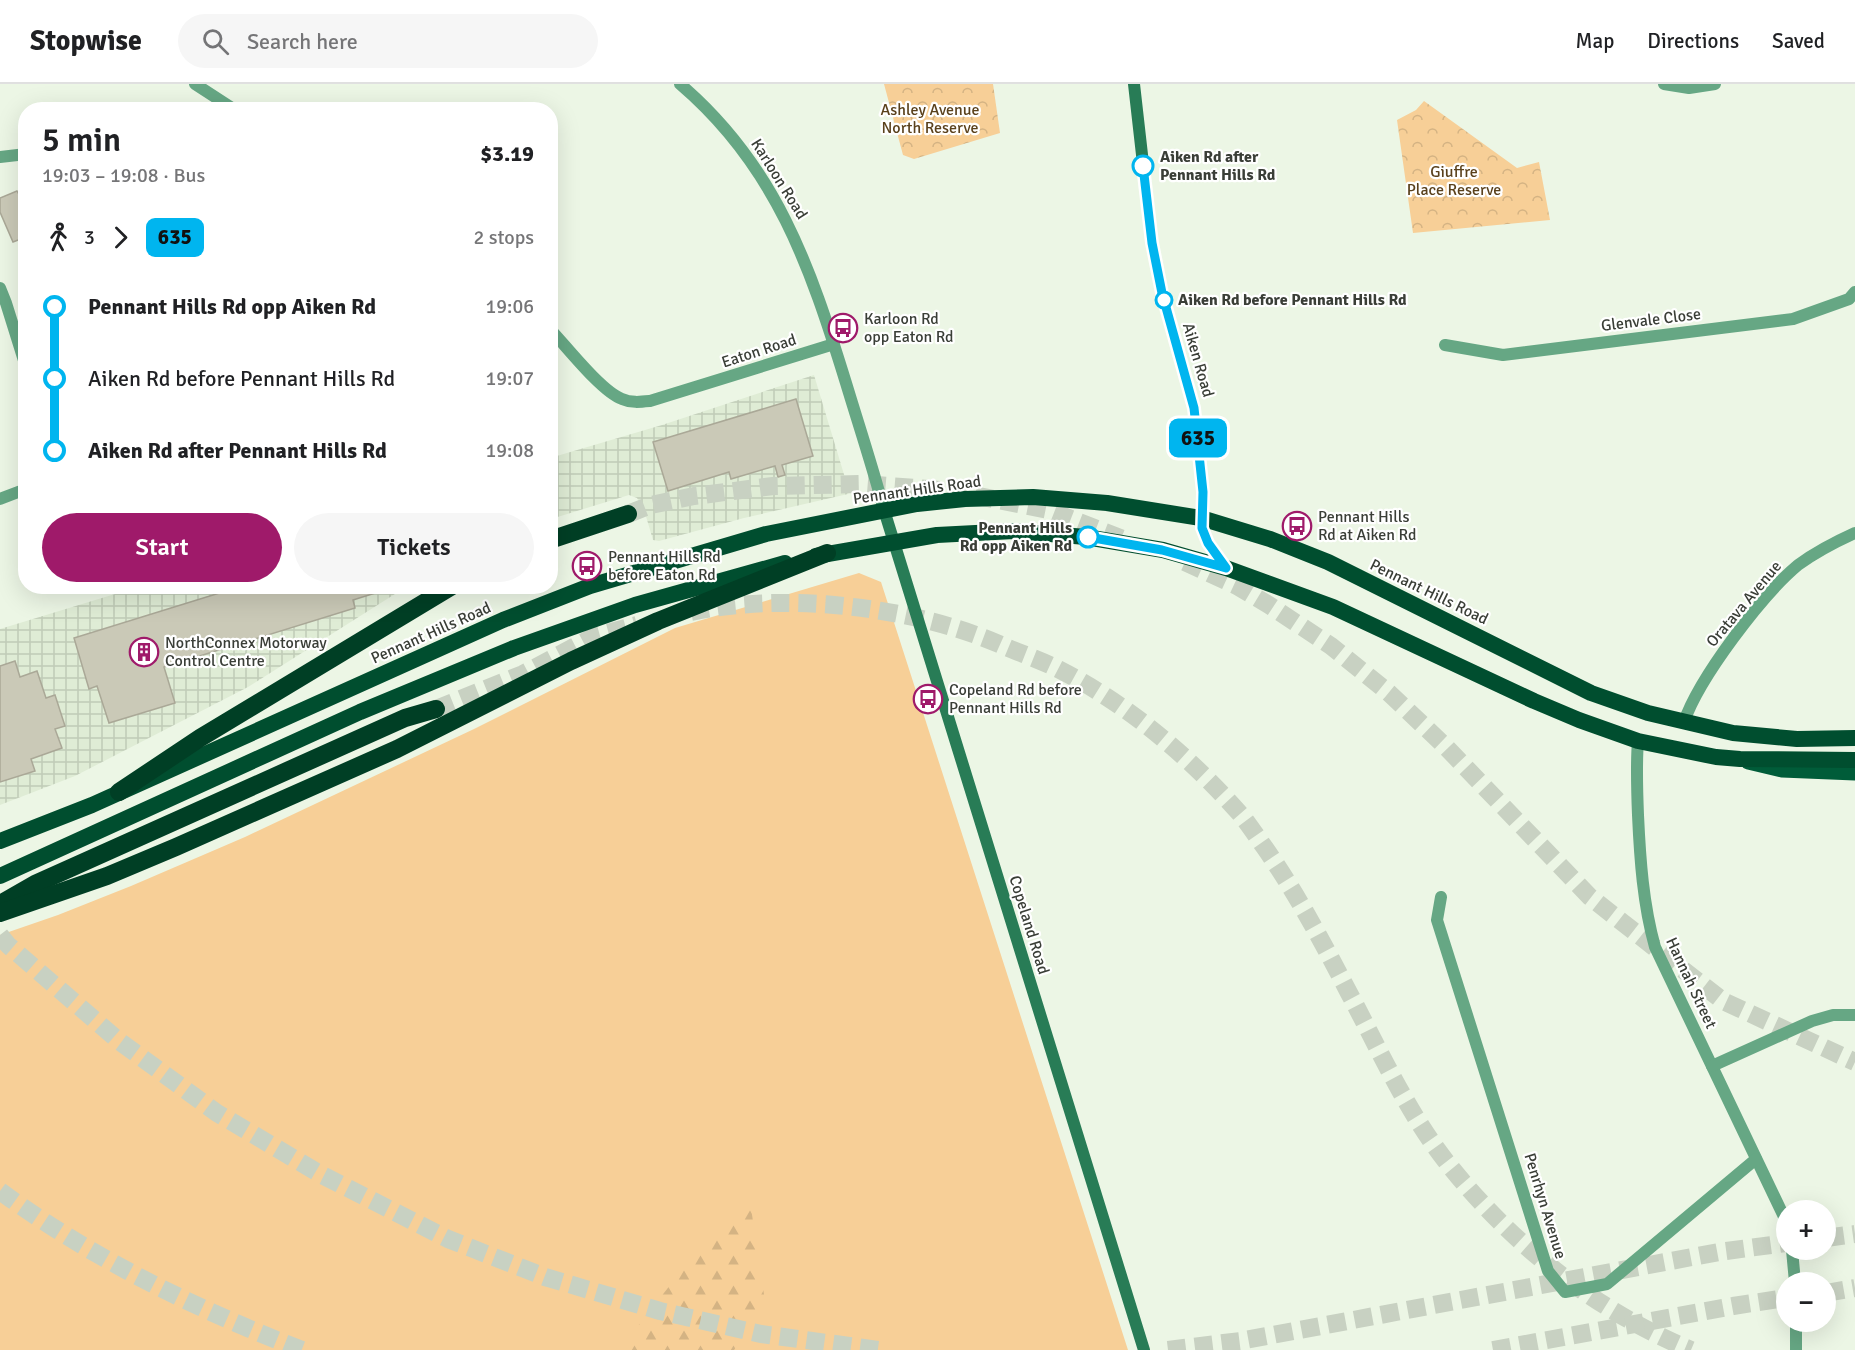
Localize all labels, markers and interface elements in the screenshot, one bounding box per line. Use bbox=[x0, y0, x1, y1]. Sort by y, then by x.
search box bbox=[178, 14, 598, 68]
text: Stopwise bbox=[30, 24, 142, 58]
icon: search bbox=[199, 25, 232, 58]
text: Search here bbox=[247, 28, 358, 55]
text: Map bbox=[1576, 28, 1614, 54]
text: Directions bbox=[1647, 28, 1739, 54]
text: Saved bbox=[1772, 28, 1825, 54]
park label: Ashley Avenue North Reserve bbox=[881, 100, 979, 138]
text: 5 min bbox=[42, 120, 121, 161]
street label: Karloon Road bbox=[746, 135, 812, 223]
text: $3.19 bbox=[480, 140, 534, 167]
place label: Aiken Rd after Pennant Hills Rd bbox=[1160, 147, 1276, 185]
marker: Aiken Rd after Pennant Hills Rd bbox=[1132, 155, 1154, 177]
park label: Giuffre Place Reserve bbox=[1407, 162, 1501, 200]
text: 19:03 – 19:08 · Bus bbox=[42, 163, 205, 188]
icon: walk bbox=[42, 221, 75, 254]
icon: forward bbox=[104, 221, 137, 254]
text: 635 bbox=[158, 224, 192, 250]
text: 3 bbox=[84, 225, 95, 250]
text: 2 stops bbox=[473, 225, 534, 250]
place label: Aiken Rd before Pennant Hills Rd bbox=[1178, 290, 1407, 310]
marker: Aiken Rd before Pennant Hills Rd bbox=[1155, 291, 1173, 309]
text: Pennant Hills Rd opp Aiken Rd bbox=[88, 293, 376, 320]
text: 19:06 bbox=[485, 294, 534, 319]
street label: Glenvale Close bbox=[1600, 304, 1702, 336]
place label: Karloon Rd opp Eaton Rd bbox=[864, 309, 954, 347]
bus stop icon: Karloon Rd opp Eaton Rd bbox=[827, 312, 859, 344]
street label: Aiken Road bbox=[1178, 321, 1218, 399]
street label: Eaton Road bbox=[719, 330, 799, 372]
text: Aiken Rd before Pennant Hills Rd bbox=[88, 365, 395, 392]
text: 19:07 bbox=[485, 366, 534, 391]
line badge: 635 bbox=[1164, 418, 1232, 458]
text: 635 bbox=[1181, 425, 1215, 451]
text: Aiken Rd after Pennant Hills Rd bbox=[88, 437, 387, 464]
text: 19:08 bbox=[485, 438, 534, 463]
street label: Pennant Hills Road bbox=[852, 471, 982, 509]
place label: Pennant Hills Rd at Aiken Rd bbox=[1318, 507, 1416, 545]
bus stop icon: Pennant Hills Rd at Aiken Rd bbox=[1281, 510, 1313, 542]
button: Start bbox=[42, 513, 282, 582]
button: Tickets bbox=[294, 513, 534, 582]
place label: Pennant Hills Rd opp Aiken Rd bbox=[960, 518, 1072, 556]
marker: Pennant Hills Rd opp Aiken Rd bbox=[1077, 526, 1099, 548]
place label: Pennant Hills Rd before Eaton Rd bbox=[608, 547, 721, 585]
bus stop icon: Pennant Hills Rd before Eaton Rd bbox=[571, 550, 603, 582]
street label: Pennant Hills Road bbox=[1367, 555, 1491, 629]
street label: Oratava Avenue bbox=[1702, 557, 1786, 651]
street label: Pennant Hills Road bbox=[368, 598, 494, 668]
place label: NorthConnex Motorway Control Centre bbox=[165, 633, 327, 671]
building icon: NorthConnex Motorway Control Centre bbox=[128, 636, 160, 668]
place label: Copeland Rd before Pennant Hills Rd bbox=[949, 680, 1082, 718]
bus stop icon: Copeland Rd before Pennant Hills Rd bbox=[912, 683, 944, 715]
street label: Copeland Road bbox=[1005, 873, 1053, 977]
street label: Hannah Street bbox=[1661, 934, 1721, 1032]
street label: Penrhyn Avenue bbox=[1519, 1151, 1571, 1261]
map controls bbox=[1776, 1200, 1836, 1332]
button: + bbox=[1776, 1200, 1836, 1260]
button: − bbox=[1776, 1272, 1836, 1332]

